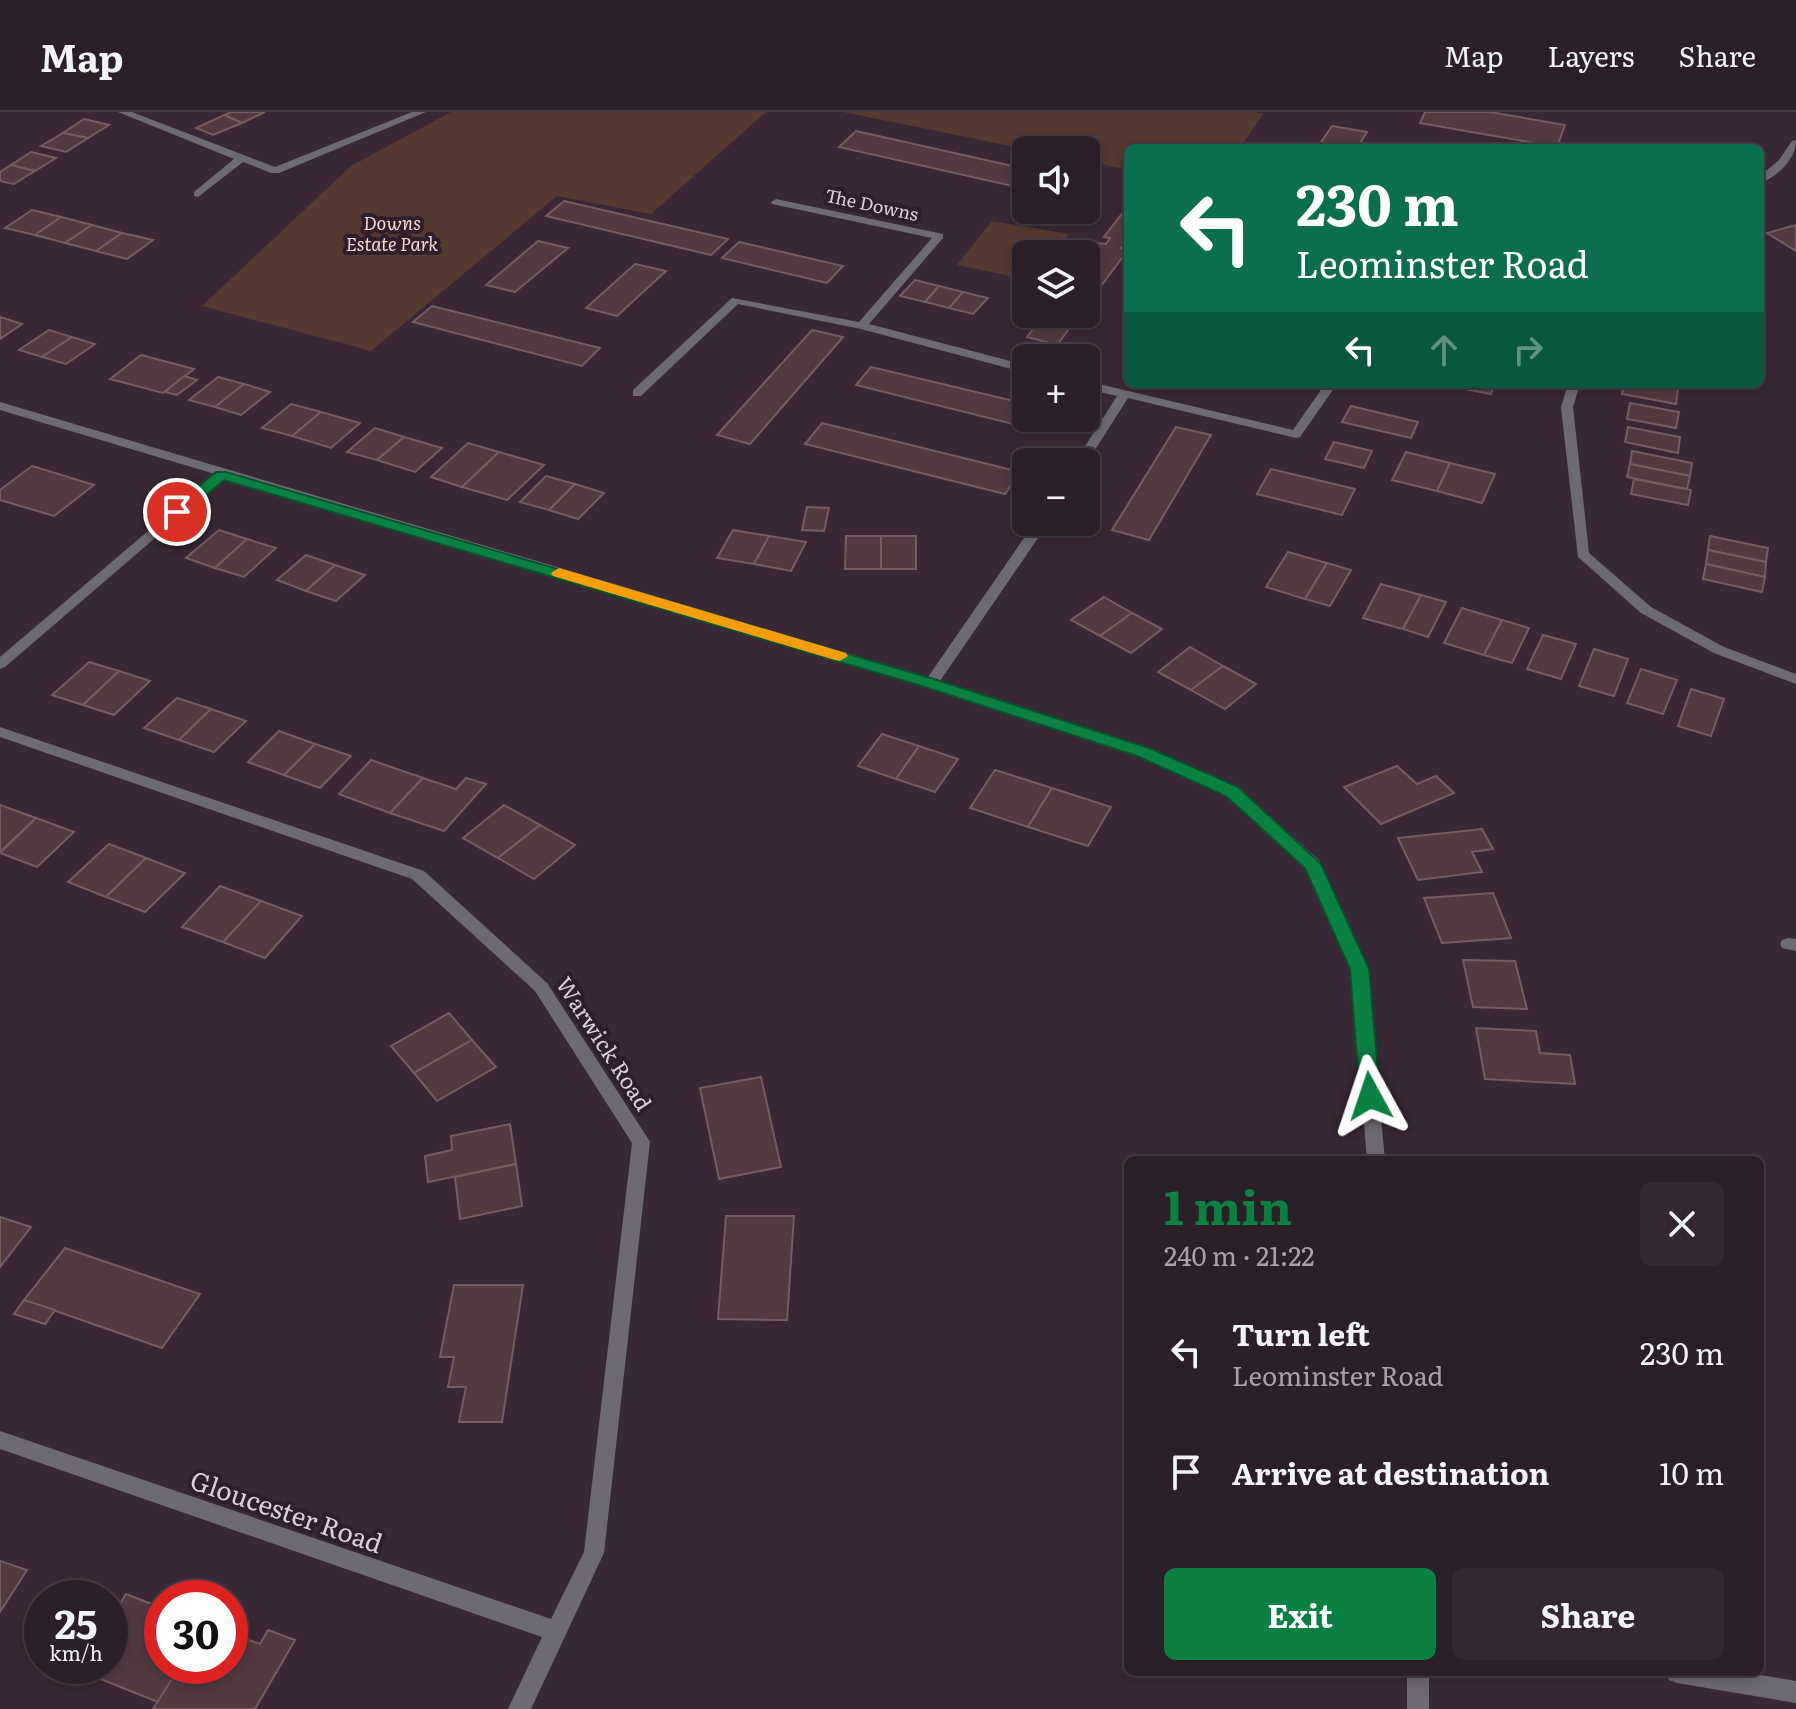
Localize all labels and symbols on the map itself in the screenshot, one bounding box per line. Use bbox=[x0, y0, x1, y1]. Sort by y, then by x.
street label: The Downs bbox=[823, 181, 921, 227]
park label: Downs Estate Park bbox=[346, 209, 438, 257]
pin bbox=[143, 478, 211, 546]
street label: Warwick Road bbox=[549, 969, 661, 1117]
position arrow bbox=[1328, 1054, 1412, 1138]
street label: Gloucester Road bbox=[186, 1459, 389, 1561]
speed limit sign: 30 bbox=[144, 1580, 248, 1684]

